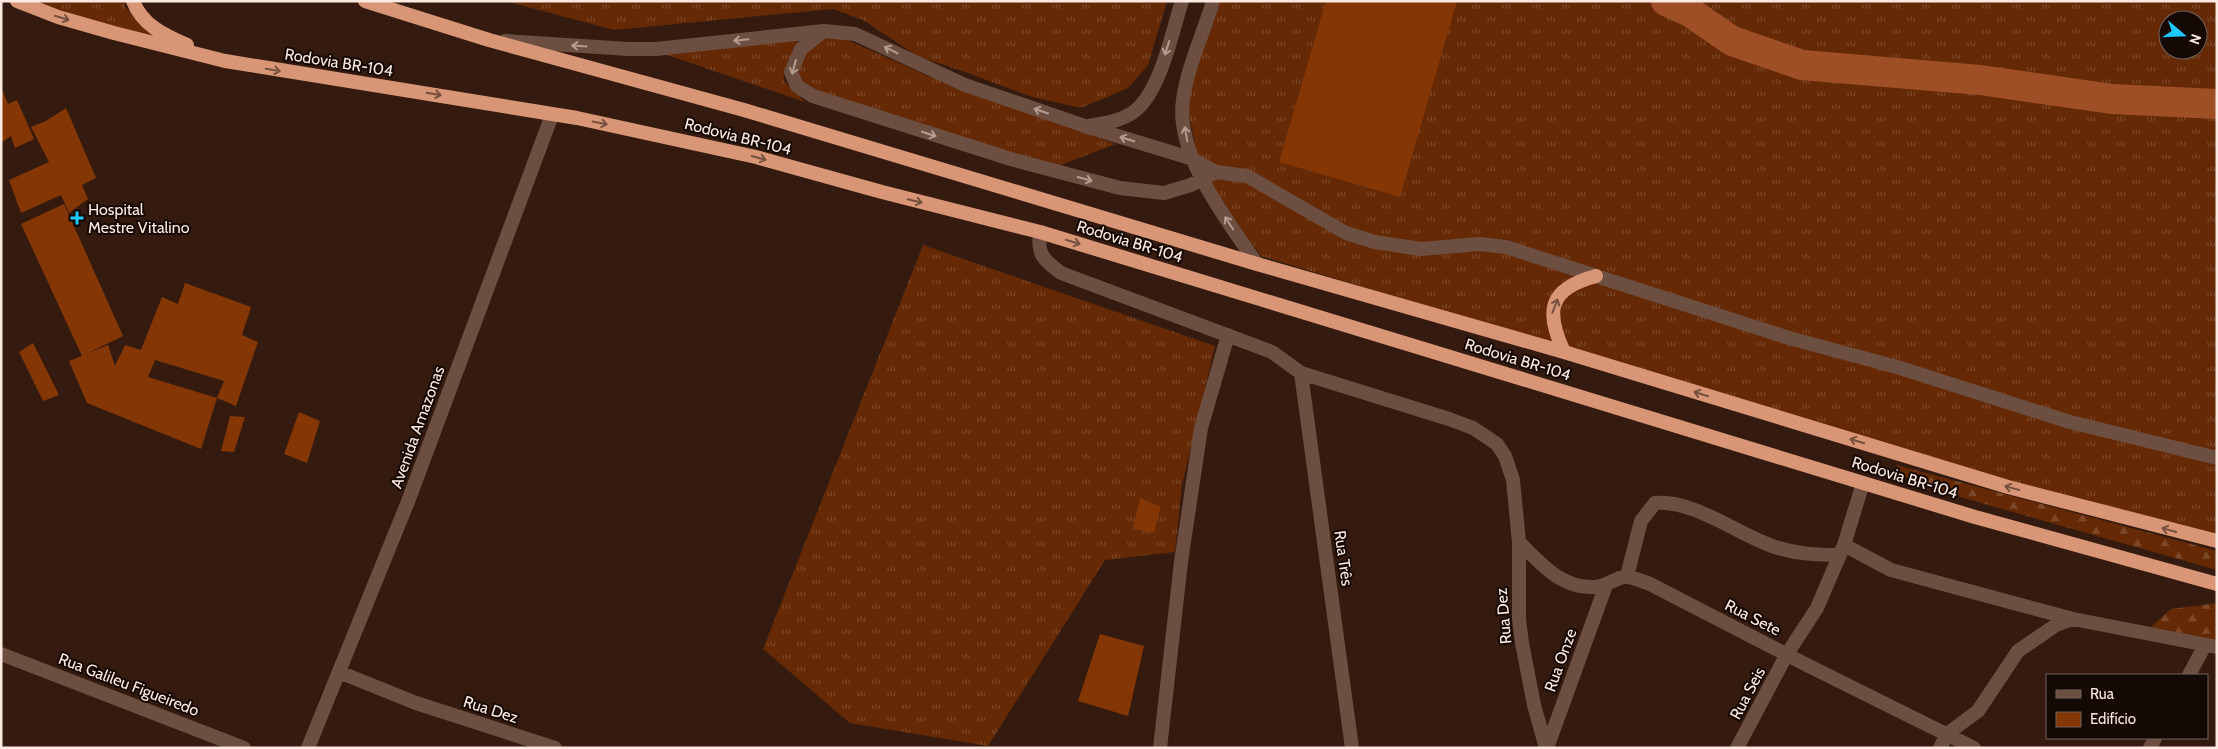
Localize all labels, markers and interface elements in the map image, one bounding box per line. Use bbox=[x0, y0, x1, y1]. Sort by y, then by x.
north arrow bbox=[2158, 10, 2208, 60]
one-way arrow bbox=[54, 14, 70, 24]
text: N bbox=[2185, 32, 2205, 47]
one-way arrow bbox=[733, 35, 749, 45]
one-way arrow bbox=[1161, 39, 1171, 55]
one-way arrow bbox=[571, 41, 587, 51]
street label: Rodovia BR-104 bbox=[283, 45, 395, 80]
one-way arrow bbox=[884, 45, 899, 55]
one-way arrow bbox=[789, 58, 798, 74]
one-way arrow bbox=[265, 65, 281, 75]
one-way arrow bbox=[426, 90, 442, 100]
one-way arrow bbox=[1034, 106, 1050, 115]
street label: Rodovia BR-104 bbox=[682, 114, 793, 159]
one-way arrow bbox=[592, 119, 608, 128]
one-way arrow bbox=[1181, 127, 1191, 143]
one-way arrow bbox=[921, 130, 937, 140]
one-way arrow bbox=[1119, 133, 1135, 143]
one-way arrow bbox=[750, 153, 766, 163]
one-way arrow bbox=[1077, 175, 1093, 185]
one-way arrow bbox=[907, 197, 923, 206]
place label: Hospital Mestre Vitalino bbox=[88, 200, 190, 237]
marker: Hospital Mestre Vitalino bbox=[70, 211, 84, 225]
street label: Rodovia BR-104 bbox=[1075, 216, 1185, 267]
one-way arrow bbox=[1224, 217, 1234, 231]
one-way arrow bbox=[1064, 238, 1080, 247]
one-way arrow bbox=[1551, 299, 1560, 314]
street label: Rodovia BR-104 bbox=[1463, 334, 1573, 385]
street label: Avenida Amazonas bbox=[387, 363, 449, 491]
one-way arrow bbox=[1694, 388, 1710, 398]
one-way arrow bbox=[1849, 436, 1865, 446]
street label: Rodovia BR-104 bbox=[1850, 452, 1960, 503]
one-way arrow bbox=[2005, 483, 2021, 493]
one-way arrow bbox=[2162, 524, 2178, 534]
street label: Rua Três bbox=[1330, 529, 1357, 587]
street label: Rua Dez bbox=[1492, 587, 1515, 645]
street label: Rua Sete bbox=[1722, 595, 1784, 640]
street label: Rua Onze bbox=[1540, 626, 1581, 694]
street label: Rua Galileu Figueiredo bbox=[56, 649, 202, 720]
street label: Rua Seis bbox=[1726, 663, 1769, 723]
legend bbox=[2046, 674, 2208, 739]
text: Rua bbox=[2090, 685, 2115, 703]
street label: Rua Dez bbox=[461, 692, 521, 727]
text: Edifício bbox=[2090, 710, 2136, 728]

